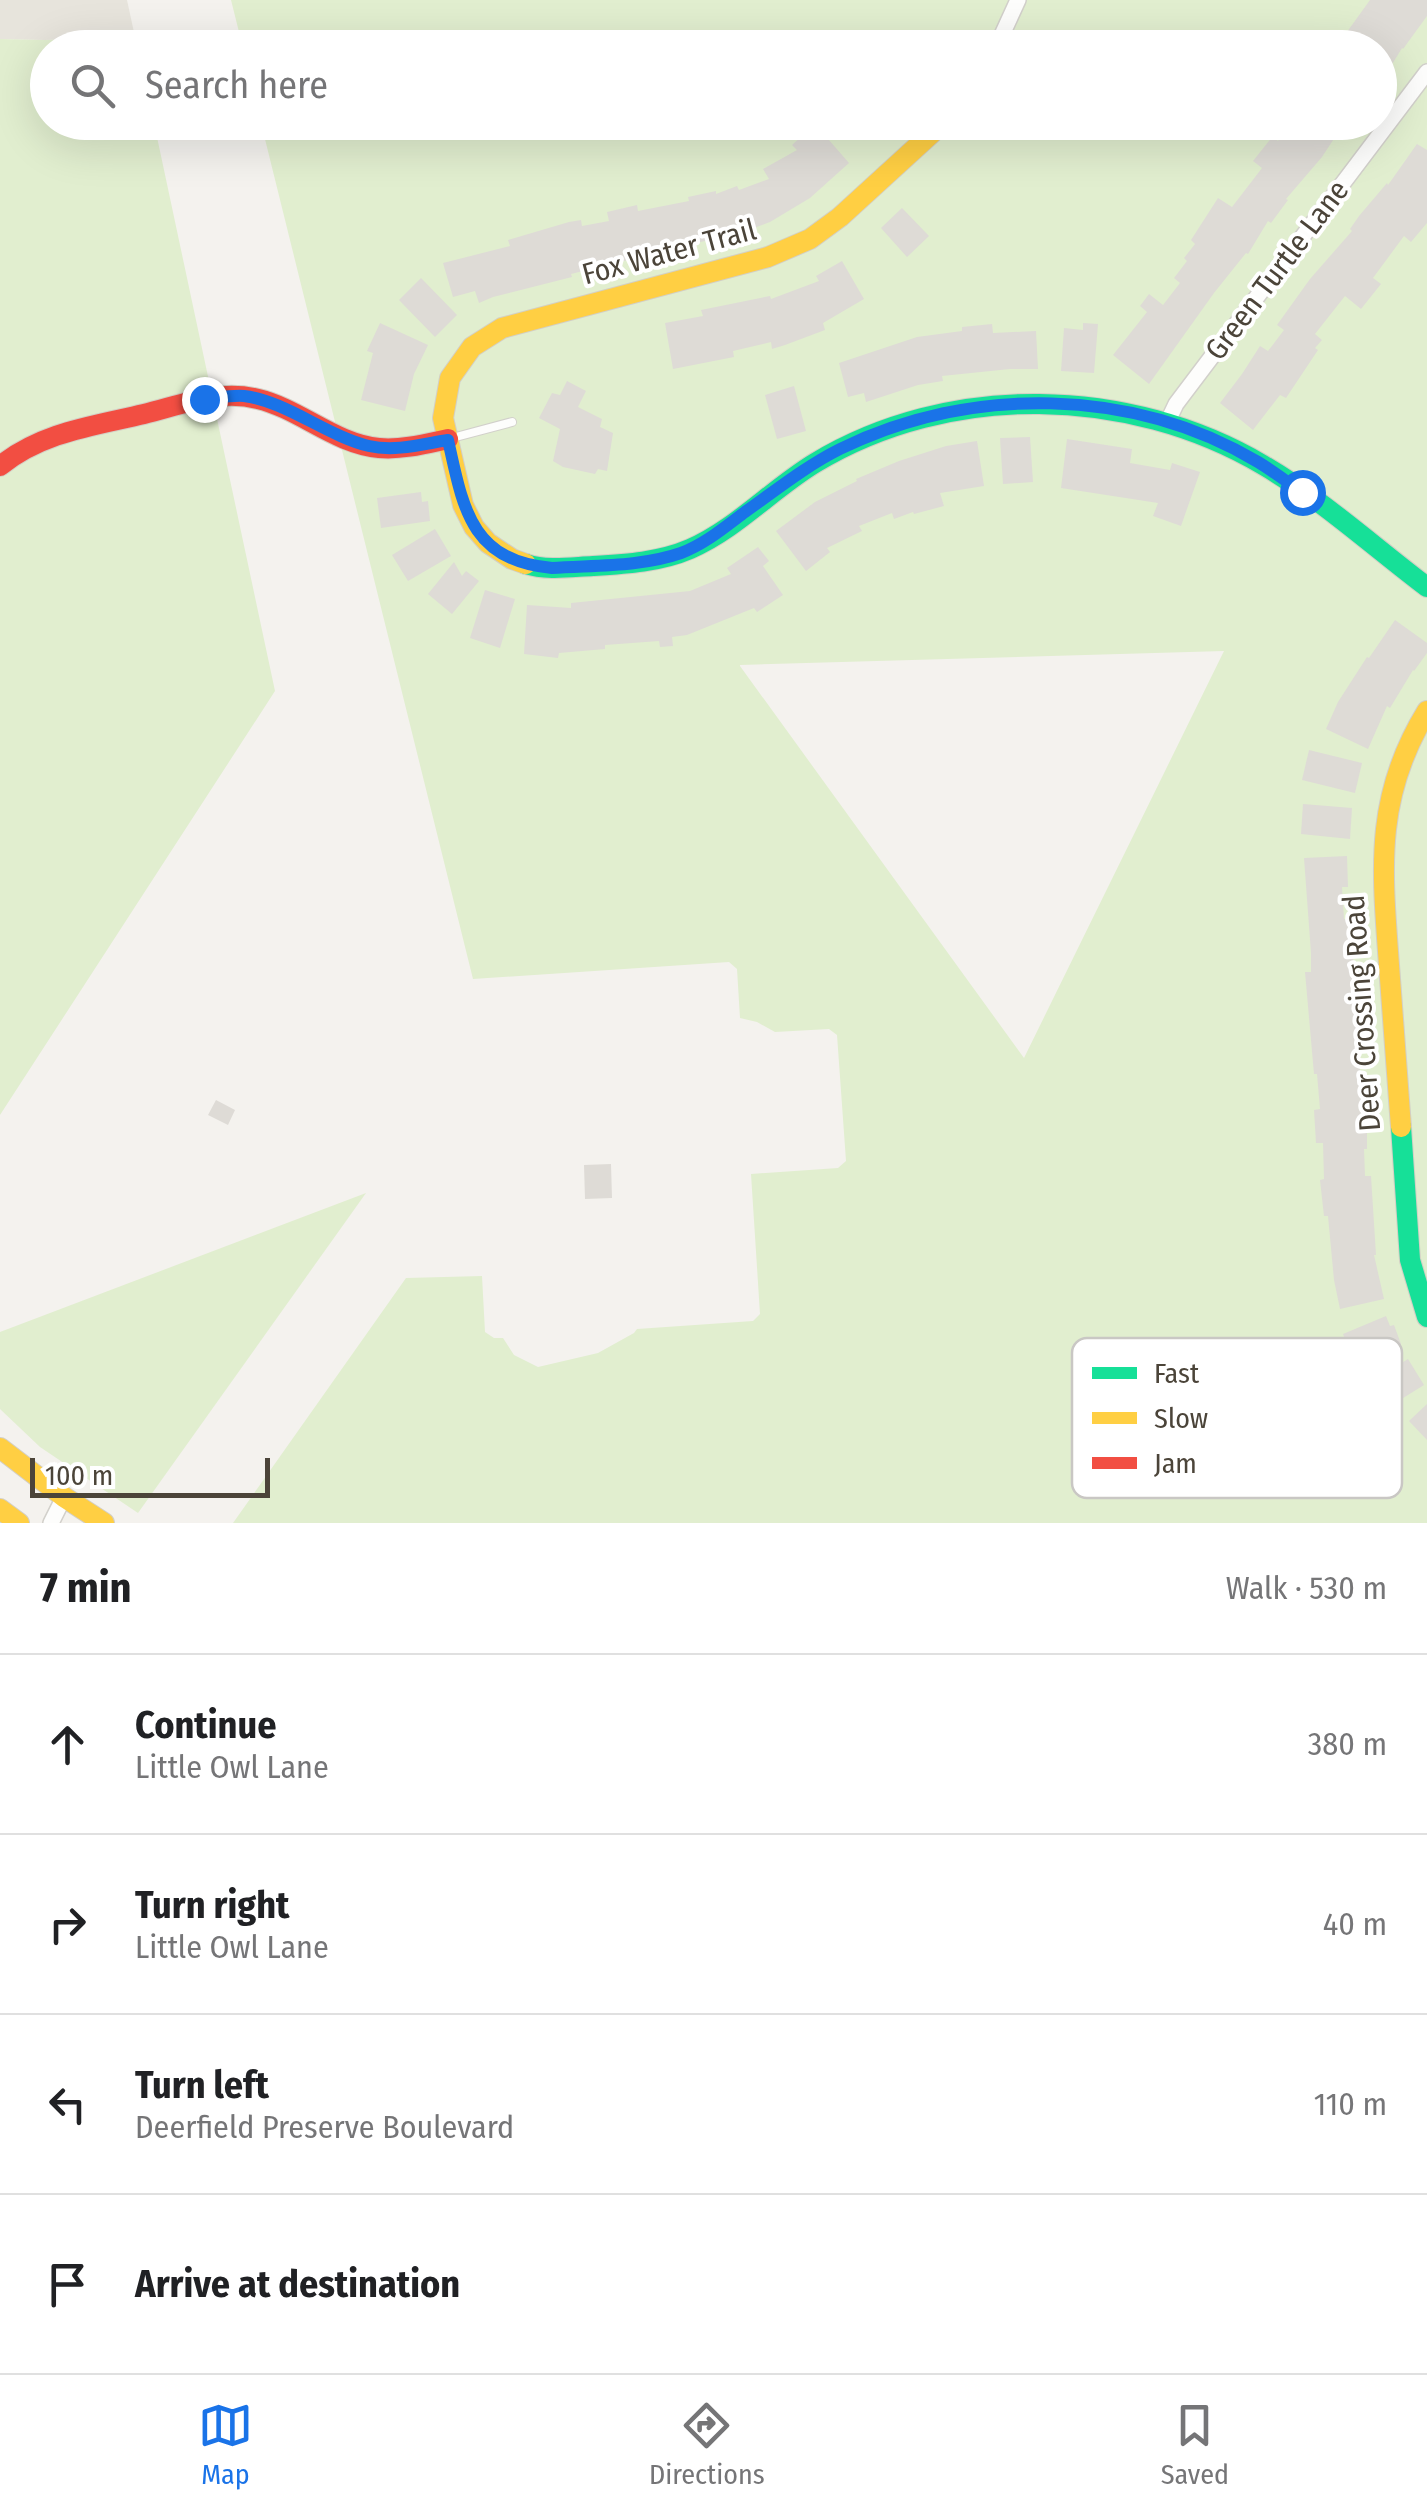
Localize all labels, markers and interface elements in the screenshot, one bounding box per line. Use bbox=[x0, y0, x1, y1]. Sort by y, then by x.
search box bbox=[30, 30, 1397, 140]
icon: search bbox=[65, 58, 120, 113]
text: Search here bbox=[145, 62, 328, 108]
street label: Green Turtle Lane bbox=[1198, 173, 1356, 367]
street label: Fox Water Trail bbox=[578, 211, 760, 292]
route end bbox=[182, 377, 228, 423]
route start bbox=[1280, 470, 1326, 516]
street label: Deer Crossing Road bbox=[1336, 894, 1388, 1132]
legend bbox=[1072, 1338, 1402, 1498]
text: Fast bbox=[1154, 1357, 1200, 1390]
text: Slow bbox=[1154, 1402, 1208, 1435]
text: Jam bbox=[1154, 1447, 1197, 1480]
scale bar bbox=[30, 1453, 270, 1498]
text: 100 m bbox=[45, 1459, 113, 1492]
text: 7 min bbox=[40, 1563, 132, 1613]
text: Walk · 530 m bbox=[1226, 1569, 1387, 1607]
text: Continue bbox=[135, 1702, 276, 1748]
icon: ahead bbox=[40, 1717, 95, 1772]
text: 380 m bbox=[1308, 1725, 1387, 1763]
text: Little Owl Lane bbox=[135, 1748, 329, 1786]
text: Turn right bbox=[135, 1882, 289, 1928]
icon: right bbox=[40, 1897, 95, 1952]
text: 40 m bbox=[1323, 1905, 1387, 1943]
text: Little Owl Lane bbox=[135, 1928, 329, 1966]
text: Turn left bbox=[135, 2062, 269, 2108]
icon: left bbox=[40, 2077, 95, 2132]
text: 110 m bbox=[1314, 2085, 1387, 2123]
text: Deerfield Preserve Boulevard bbox=[135, 2108, 514, 2146]
icon: arrive bbox=[40, 2257, 95, 2312]
text: Arrive at destination bbox=[135, 2261, 460, 2307]
tab: Map bbox=[198, 2398, 253, 2491]
tab: Directions bbox=[649, 2398, 765, 2491]
tab: Saved bbox=[1161, 2398, 1229, 2491]

